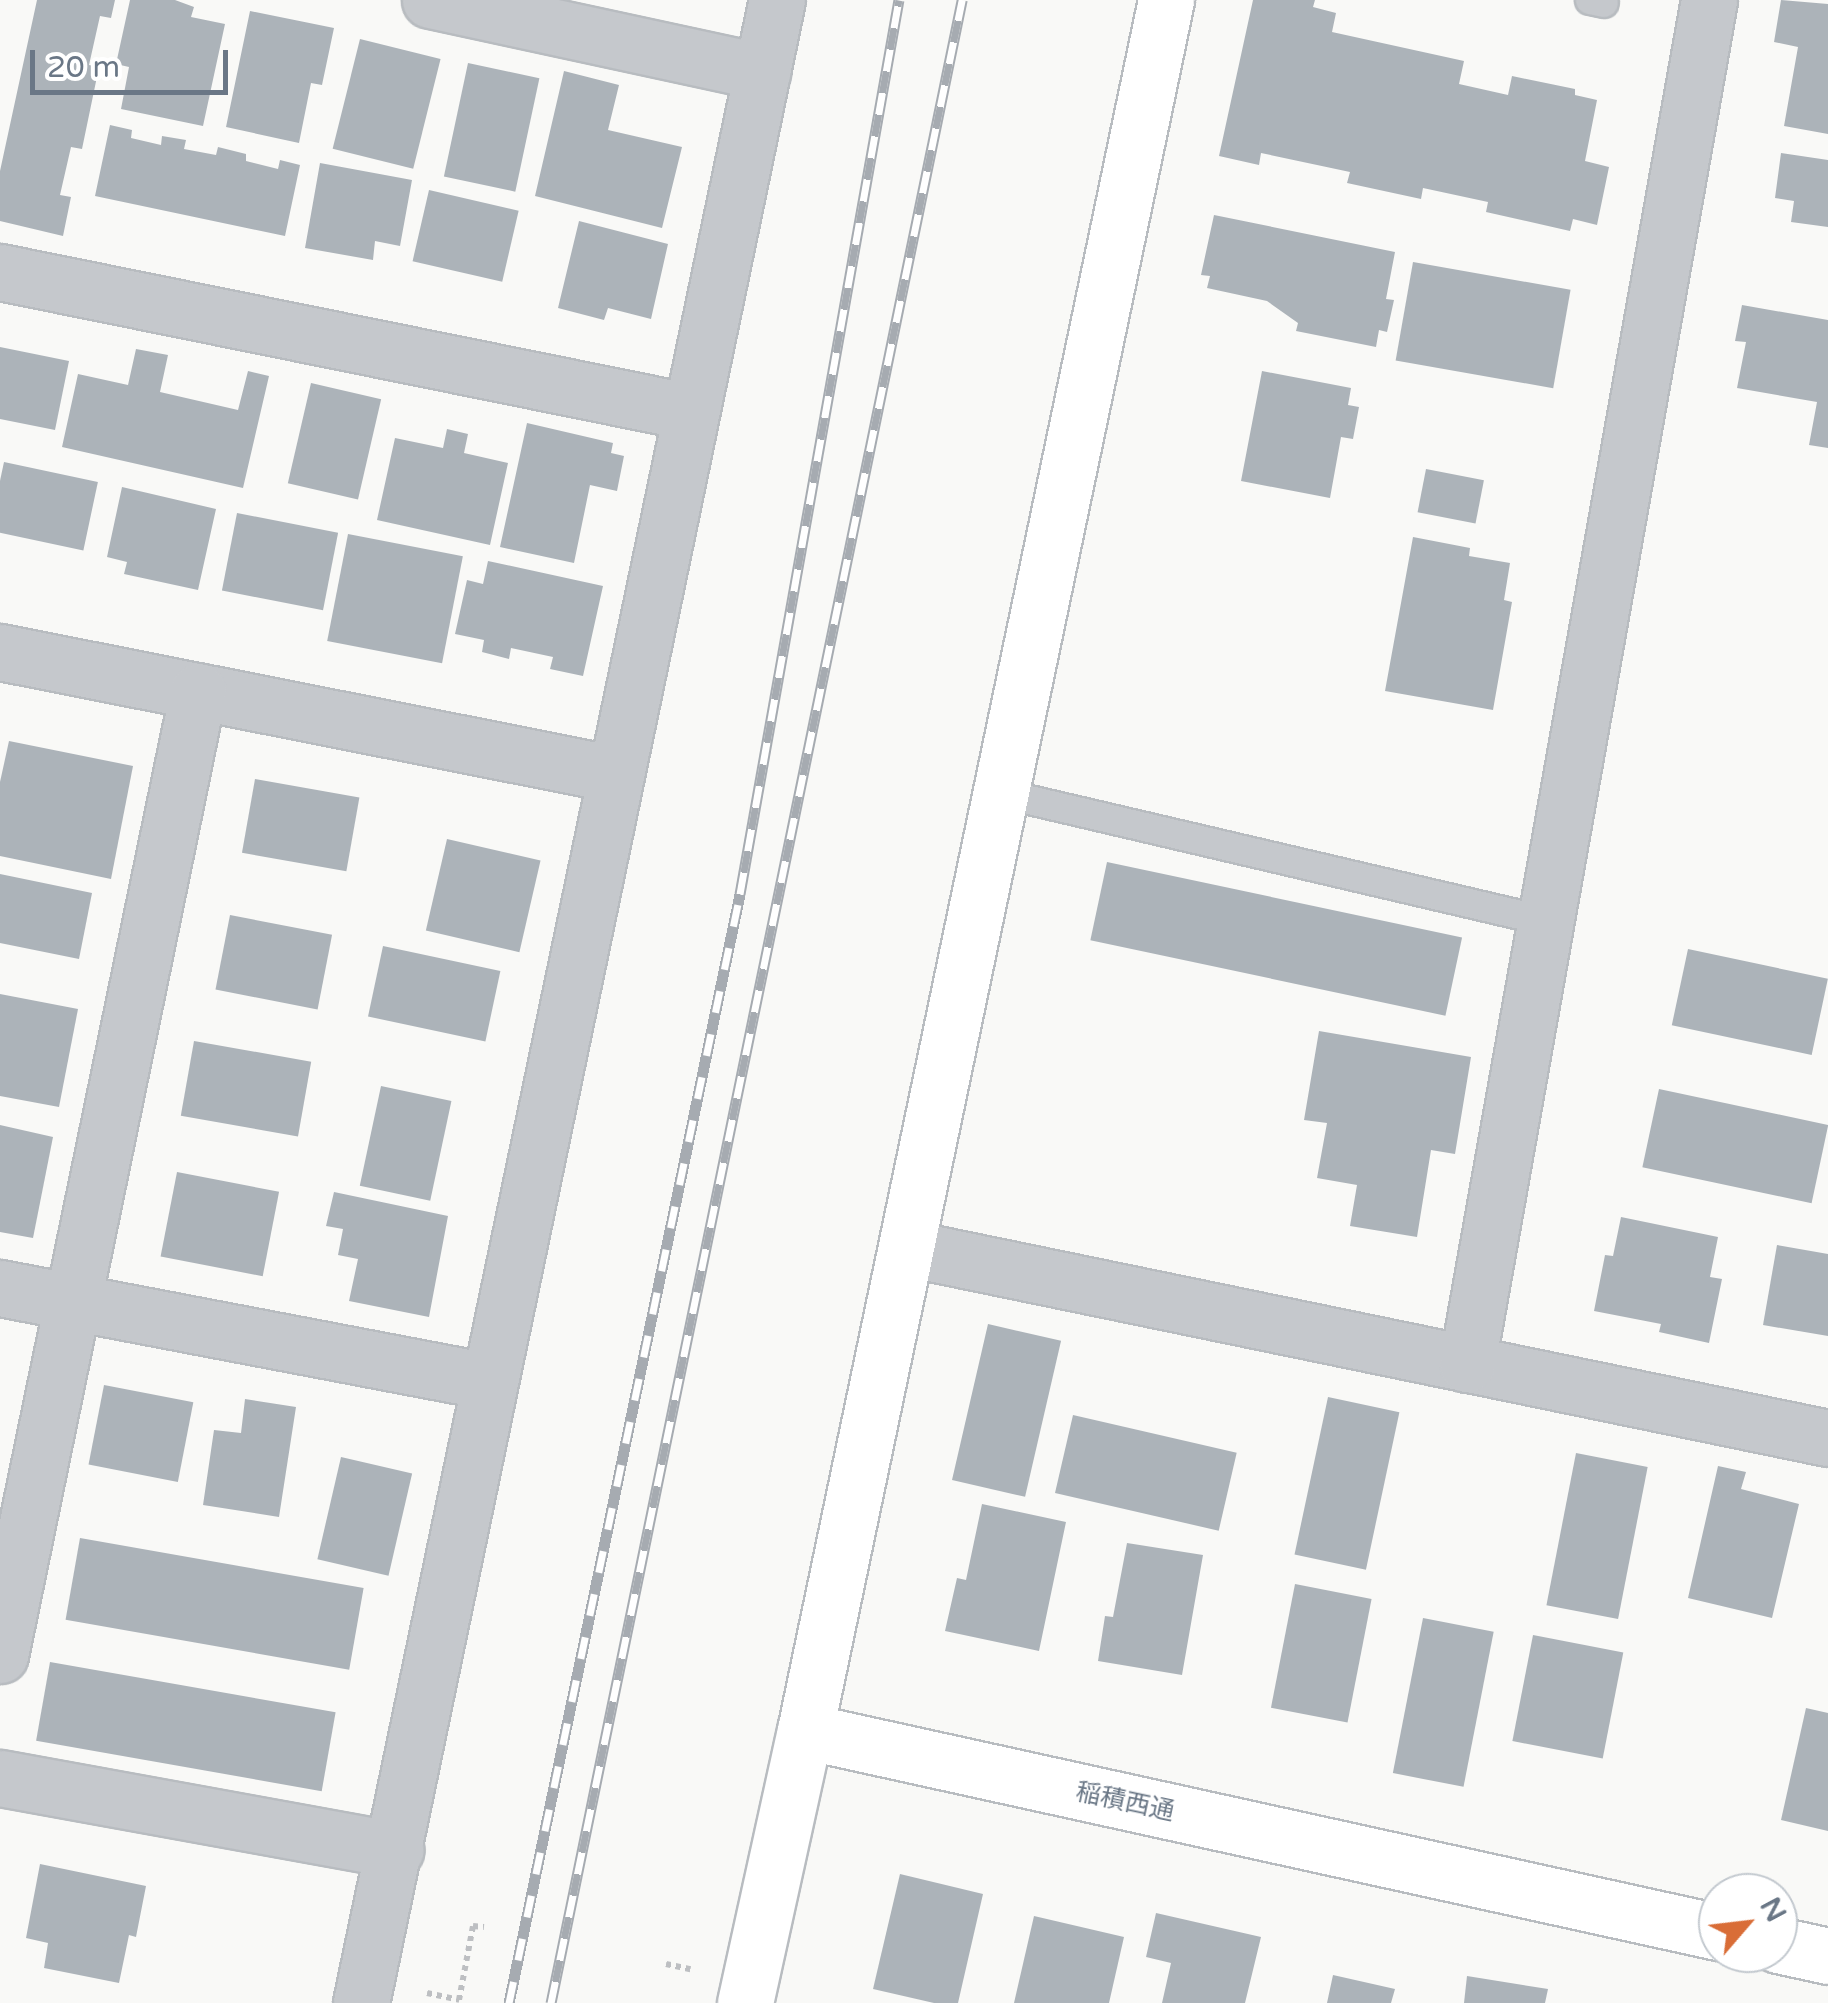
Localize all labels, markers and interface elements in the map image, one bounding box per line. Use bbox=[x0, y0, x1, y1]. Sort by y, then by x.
scale bar bbox=[35, 30, 232, 92]
text: 20 m bbox=[47, 49, 120, 86]
street label: 稲積西通 bbox=[1073, 1777, 1177, 1827]
north arrow bbox=[1698, 1873, 1798, 1973]
text: N bbox=[1752, 1892, 1793, 1928]

